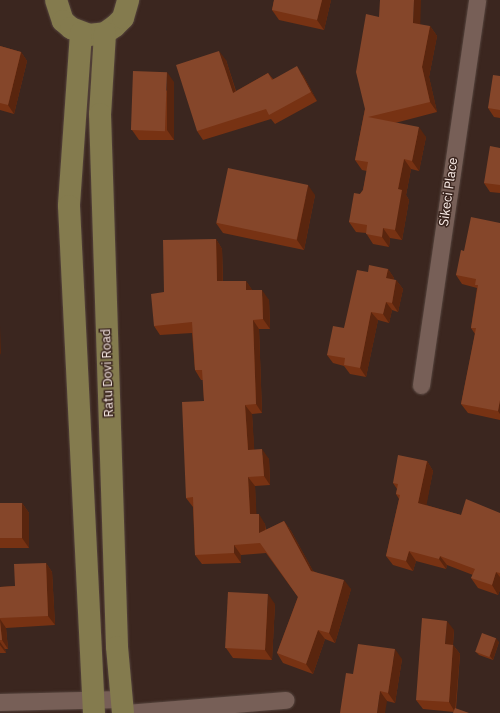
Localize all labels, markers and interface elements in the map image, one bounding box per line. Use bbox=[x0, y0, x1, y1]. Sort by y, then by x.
street label: Sikeci Place bbox=[436, 157, 462, 227]
street label: Ratu Dovi Road bbox=[99, 328, 117, 418]

